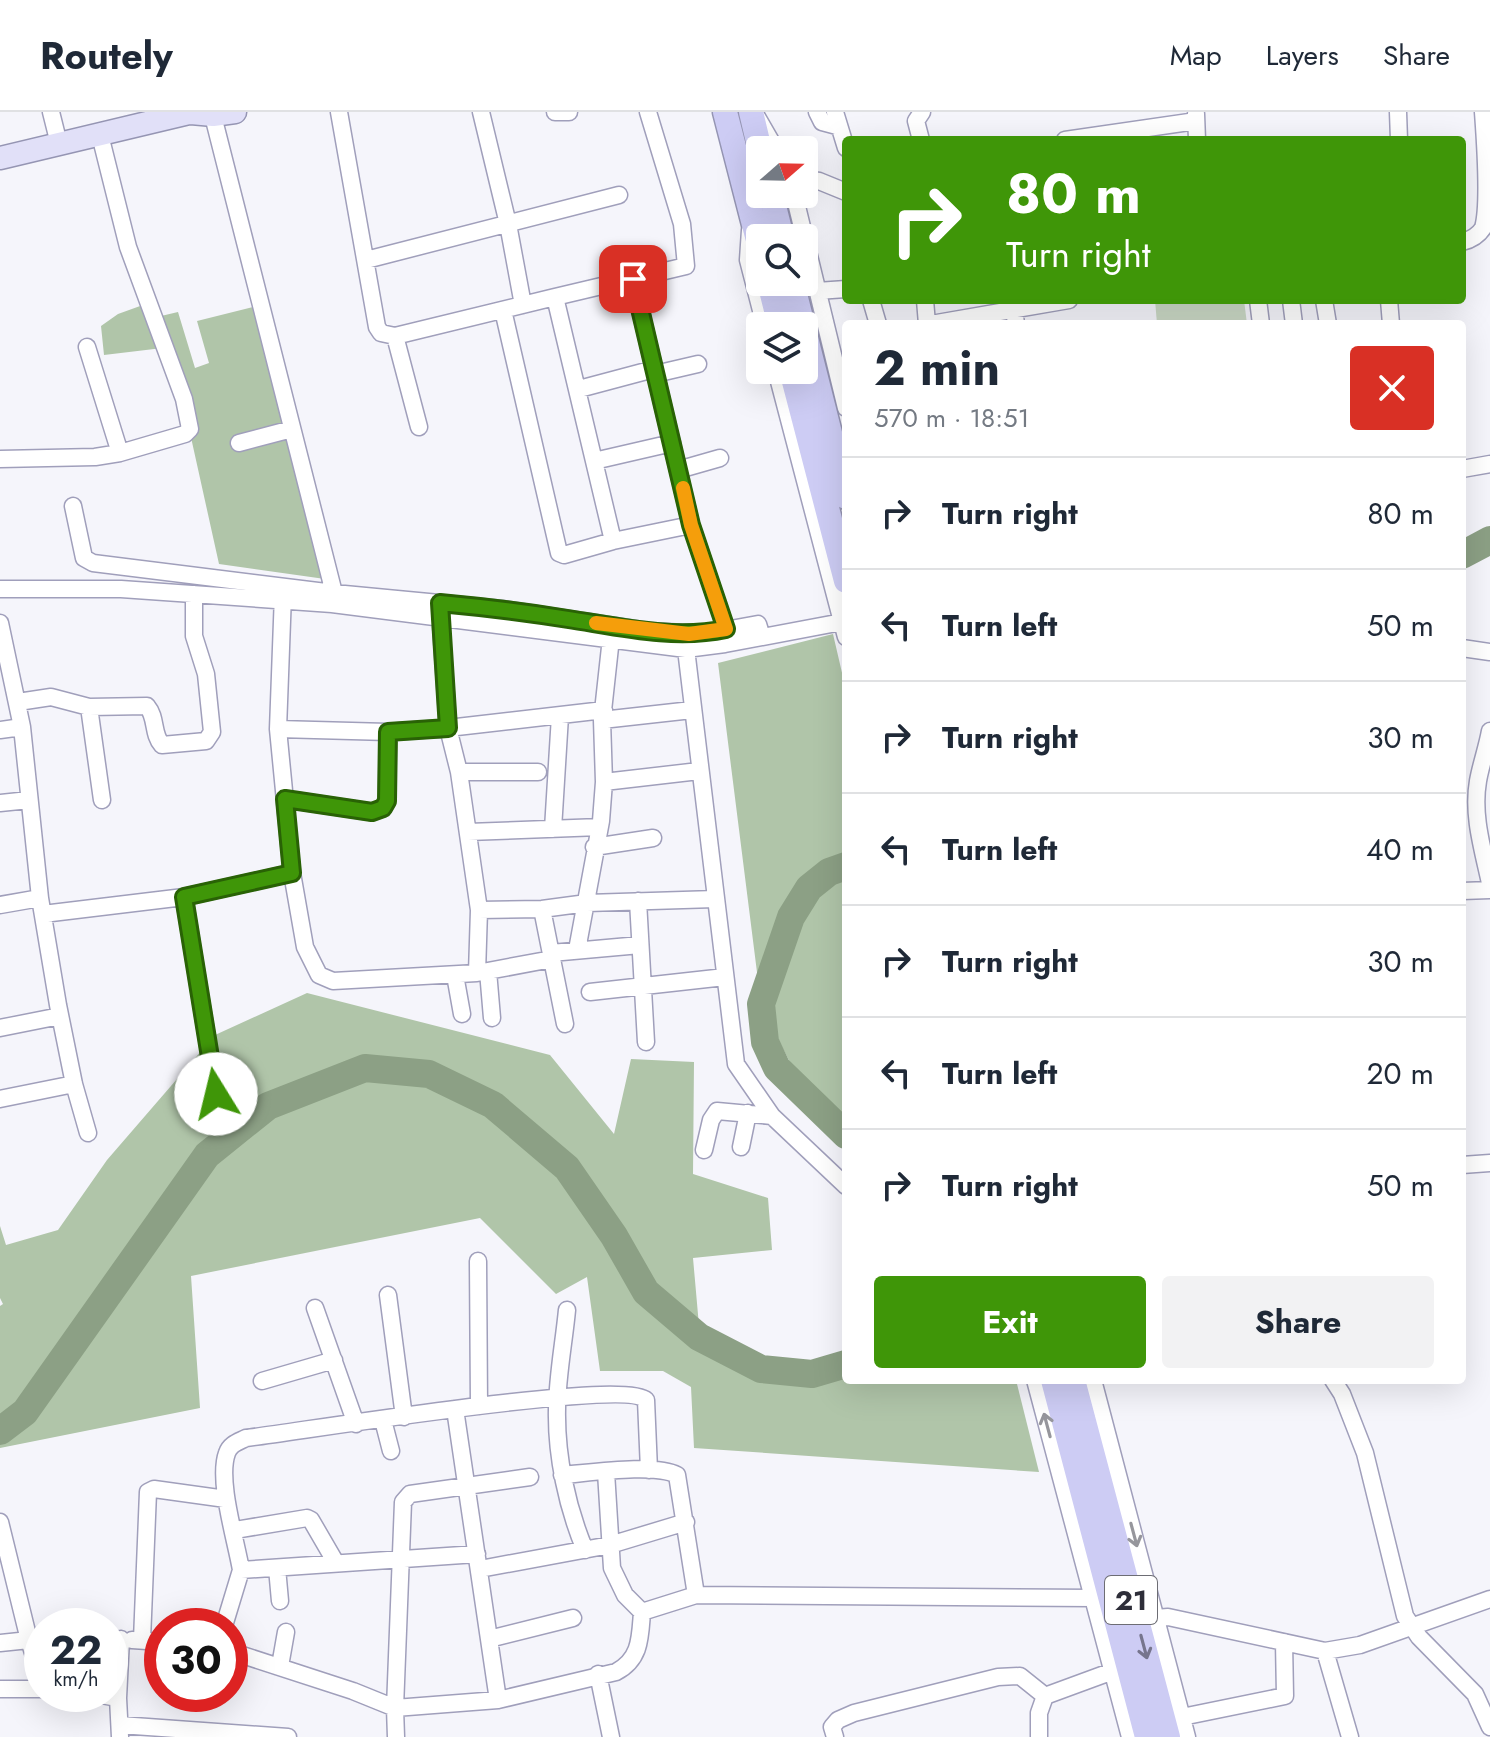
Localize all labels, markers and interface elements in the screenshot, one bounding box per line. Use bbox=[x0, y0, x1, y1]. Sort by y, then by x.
text: Routely bbox=[40, 28, 173, 83]
text: Map bbox=[1170, 35, 1222, 76]
text: Layers bbox=[1266, 35, 1339, 76]
text: Share bbox=[1383, 35, 1450, 76]
north arrow bbox=[746, 136, 818, 208]
map controls bbox=[746, 136, 818, 384]
text: 80 m bbox=[1006, 153, 1141, 234]
icon: right bbox=[874, 168, 978, 272]
button: search bbox=[746, 224, 818, 296]
text: Turn right bbox=[1006, 228, 1151, 280]
pin bbox=[599, 245, 667, 313]
icon: arrive bbox=[611, 257, 655, 301]
button: layers bbox=[746, 312, 818, 384]
text: 2 min bbox=[874, 334, 1000, 403]
button: close bbox=[1350, 346, 1434, 430]
text: 570 m · 18:51 bbox=[874, 399, 1029, 437]
icon: right bbox=[874, 491, 918, 535]
text: Turn right bbox=[942, 492, 1078, 535]
text: 80 m bbox=[1367, 492, 1434, 535]
icon: left bbox=[874, 603, 918, 647]
text: Turn left bbox=[942, 604, 1057, 647]
text: 50 m bbox=[1367, 604, 1434, 647]
icon: right bbox=[874, 715, 918, 759]
text: Turn right bbox=[942, 716, 1078, 759]
text: 30 m bbox=[1367, 716, 1434, 759]
icon: left bbox=[874, 827, 918, 871]
text: Turn left bbox=[942, 828, 1057, 871]
text: 40 m bbox=[1366, 828, 1434, 871]
icon: right bbox=[874, 939, 918, 983]
text: Turn right bbox=[942, 940, 1078, 983]
text: 30 m bbox=[1367, 940, 1434, 983]
icon: left bbox=[874, 1051, 918, 1095]
position arrow bbox=[174, 1052, 258, 1136]
text: Turn left bbox=[942, 1052, 1057, 1095]
text: 20 m bbox=[1367, 1052, 1434, 1095]
icon: right bbox=[874, 1163, 918, 1207]
text: Turn right bbox=[942, 1164, 1078, 1207]
text: 50 m bbox=[1367, 1164, 1434, 1207]
button: Exit bbox=[874, 1276, 1146, 1368]
button: Share bbox=[1162, 1276, 1434, 1368]
one-way arrow bbox=[1039, 1413, 1054, 1439]
one-way arrow bbox=[1128, 1521, 1143, 1547]
road number: 21 bbox=[1105, 1576, 1157, 1624]
speed limit sign: 30 bbox=[144, 1608, 248, 1712]
text: 22 bbox=[50, 1621, 102, 1679]
one-way arrow bbox=[1137, 1633, 1152, 1659]
text: km/h bbox=[53, 1665, 99, 1694]

